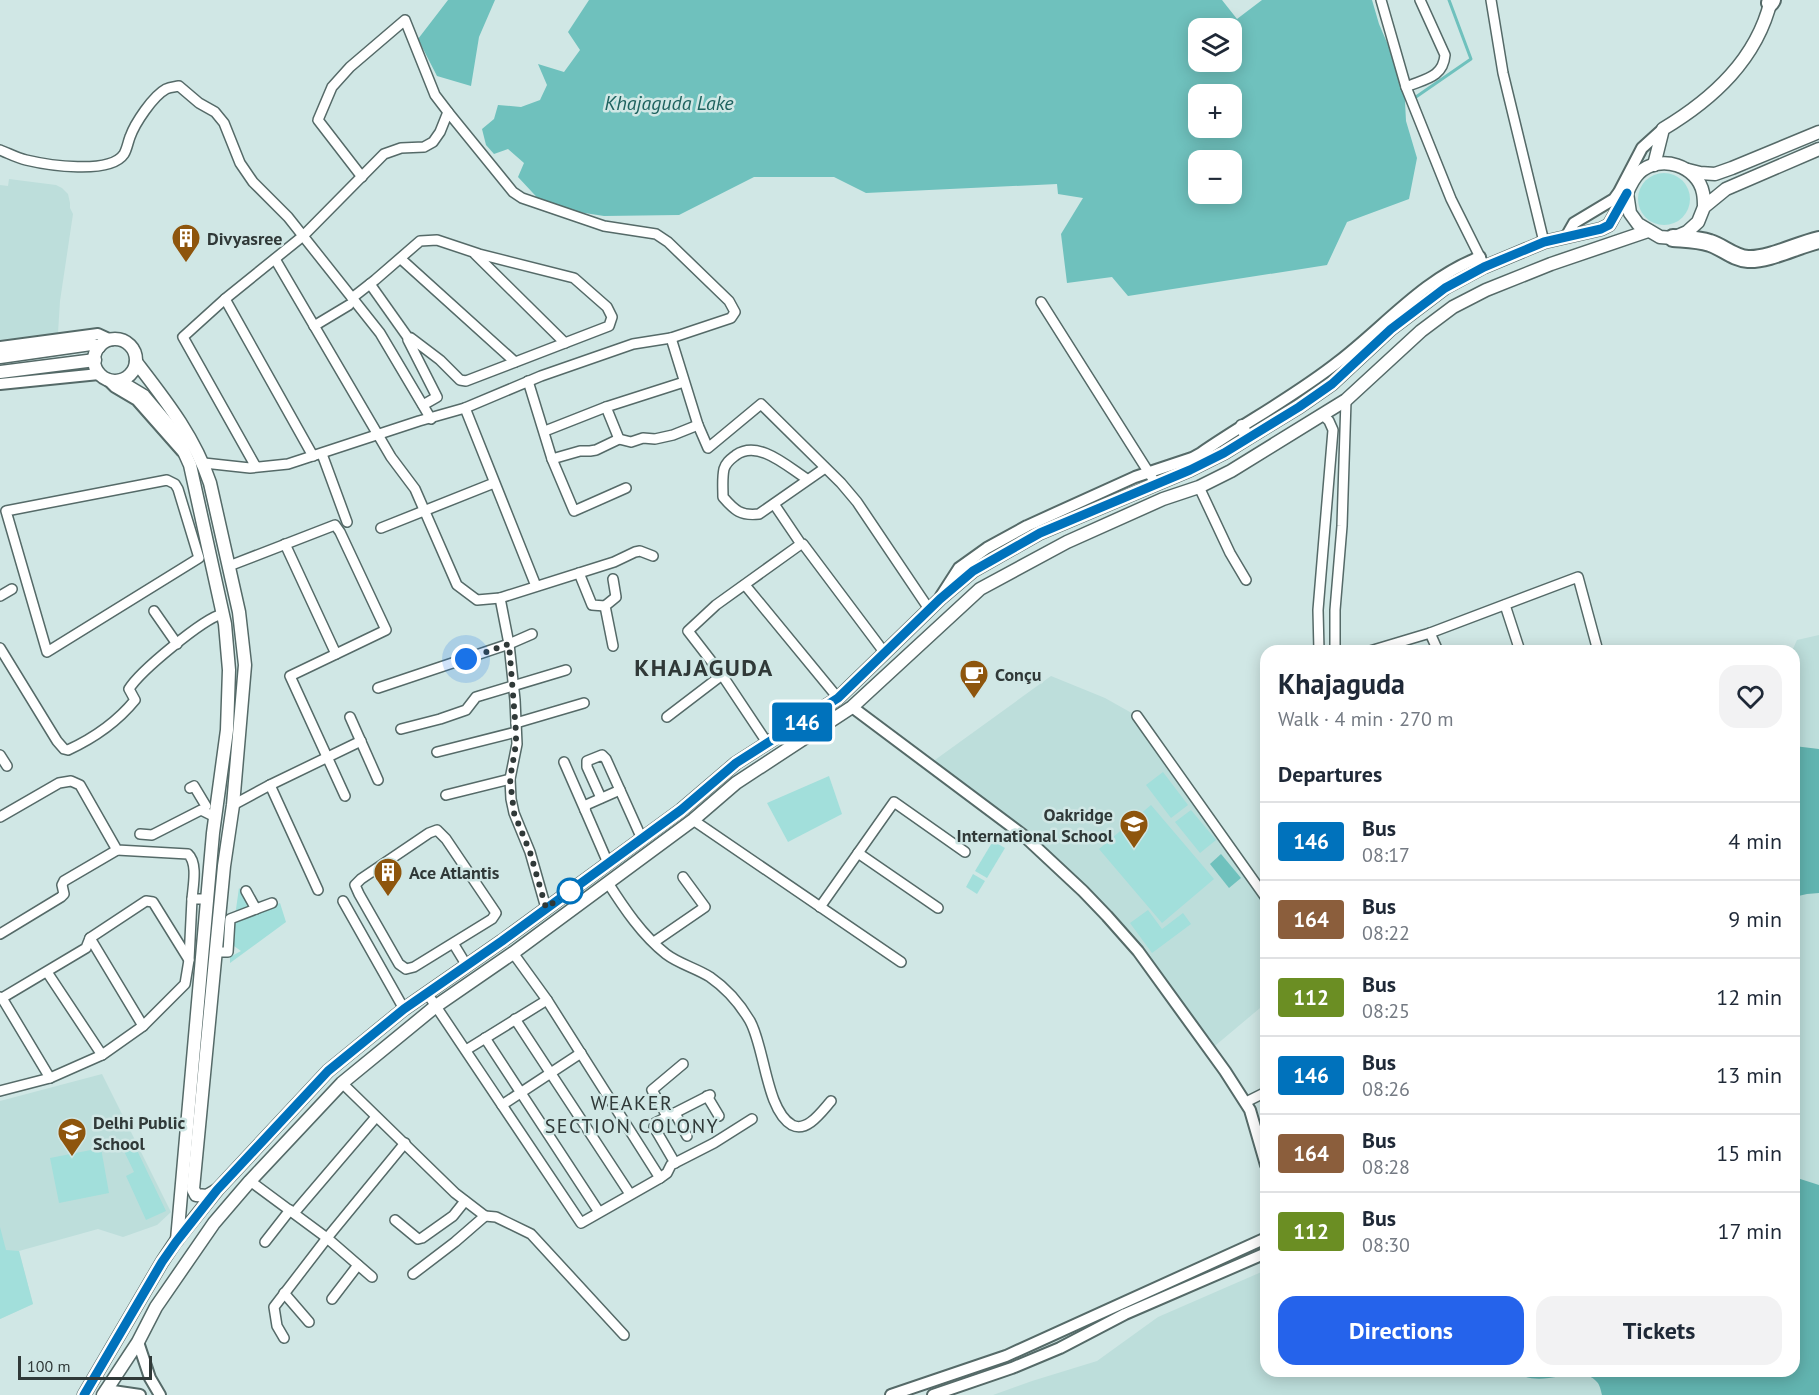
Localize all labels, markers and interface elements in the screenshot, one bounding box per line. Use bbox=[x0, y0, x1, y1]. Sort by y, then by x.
map controls bbox=[1188, 18, 1242, 204]
button: layers bbox=[1188, 18, 1242, 72]
button: + bbox=[1188, 84, 1242, 138]
water label: Khajaguda Lake bbox=[605, 90, 734, 116]
button: − bbox=[1188, 150, 1242, 204]
building icon: Divyasree bbox=[170, 222, 202, 264]
place label: Divyasree bbox=[207, 227, 282, 250]
your location bbox=[451, 644, 481, 674]
district label: KHAJAGUDA bbox=[634, 652, 774, 683]
cafe icon: Conçu bbox=[958, 658, 990, 700]
place label: Conçu bbox=[995, 663, 1041, 686]
text: Khajaguda bbox=[1278, 665, 1405, 702]
button: heart bbox=[1719, 665, 1782, 728]
line badge: 146 bbox=[768, 702, 836, 742]
text: Walk · 4 min · 270 m bbox=[1278, 706, 1454, 732]
text: 146 bbox=[784, 709, 820, 736]
text: Departures bbox=[1278, 760, 1382, 788]
place label: Oakridge International School bbox=[957, 803, 1114, 847]
school or university icon: Oakridge International School bbox=[1118, 808, 1150, 850]
text: Bus bbox=[1362, 814, 1396, 842]
text: 4 min bbox=[1728, 827, 1782, 855]
text: 146 bbox=[1293, 828, 1329, 855]
text: 08:17 bbox=[1362, 842, 1410, 868]
building icon: Ace Atlantis bbox=[372, 856, 404, 898]
place label: Ace Atlantis bbox=[409, 861, 500, 884]
unlabelled marker bbox=[557, 878, 583, 904]
text: Bus bbox=[1362, 892, 1396, 920]
text: 9 min bbox=[1728, 905, 1782, 933]
text: 164 bbox=[1293, 906, 1329, 933]
text: 08:22 bbox=[1362, 920, 1410, 946]
text: Bus bbox=[1362, 970, 1396, 998]
text: 12 min bbox=[1716, 983, 1782, 1011]
text: 112 bbox=[1293, 984, 1329, 1011]
text: 08:25 bbox=[1362, 998, 1410, 1024]
text: Bus bbox=[1362, 1048, 1396, 1076]
text: 13 min bbox=[1716, 1061, 1782, 1089]
text: 146 bbox=[1293, 1062, 1329, 1089]
text: 08:26 bbox=[1362, 1076, 1410, 1102]
district label: WEAKER SECTION COLONY bbox=[545, 1090, 719, 1139]
place label: Delhi Public School bbox=[93, 1111, 186, 1155]
school or university icon: Delhi Public School bbox=[56, 1116, 88, 1158]
text: Bus bbox=[1362, 1126, 1396, 1154]
text: 15 min bbox=[1716, 1139, 1782, 1167]
text: 164 bbox=[1293, 1140, 1329, 1167]
text: 08:28 bbox=[1362, 1154, 1410, 1180]
text: Bus bbox=[1362, 1204, 1396, 1232]
text: 17 min bbox=[1718, 1217, 1782, 1245]
text: 112 bbox=[1293, 1218, 1329, 1245]
text: 08:30 bbox=[1362, 1232, 1410, 1258]
button: Directions bbox=[1278, 1296, 1524, 1365]
button: Tickets bbox=[1536, 1296, 1782, 1365]
scale bar bbox=[18, 1353, 152, 1380]
text: 100 m bbox=[27, 1356, 70, 1376]

